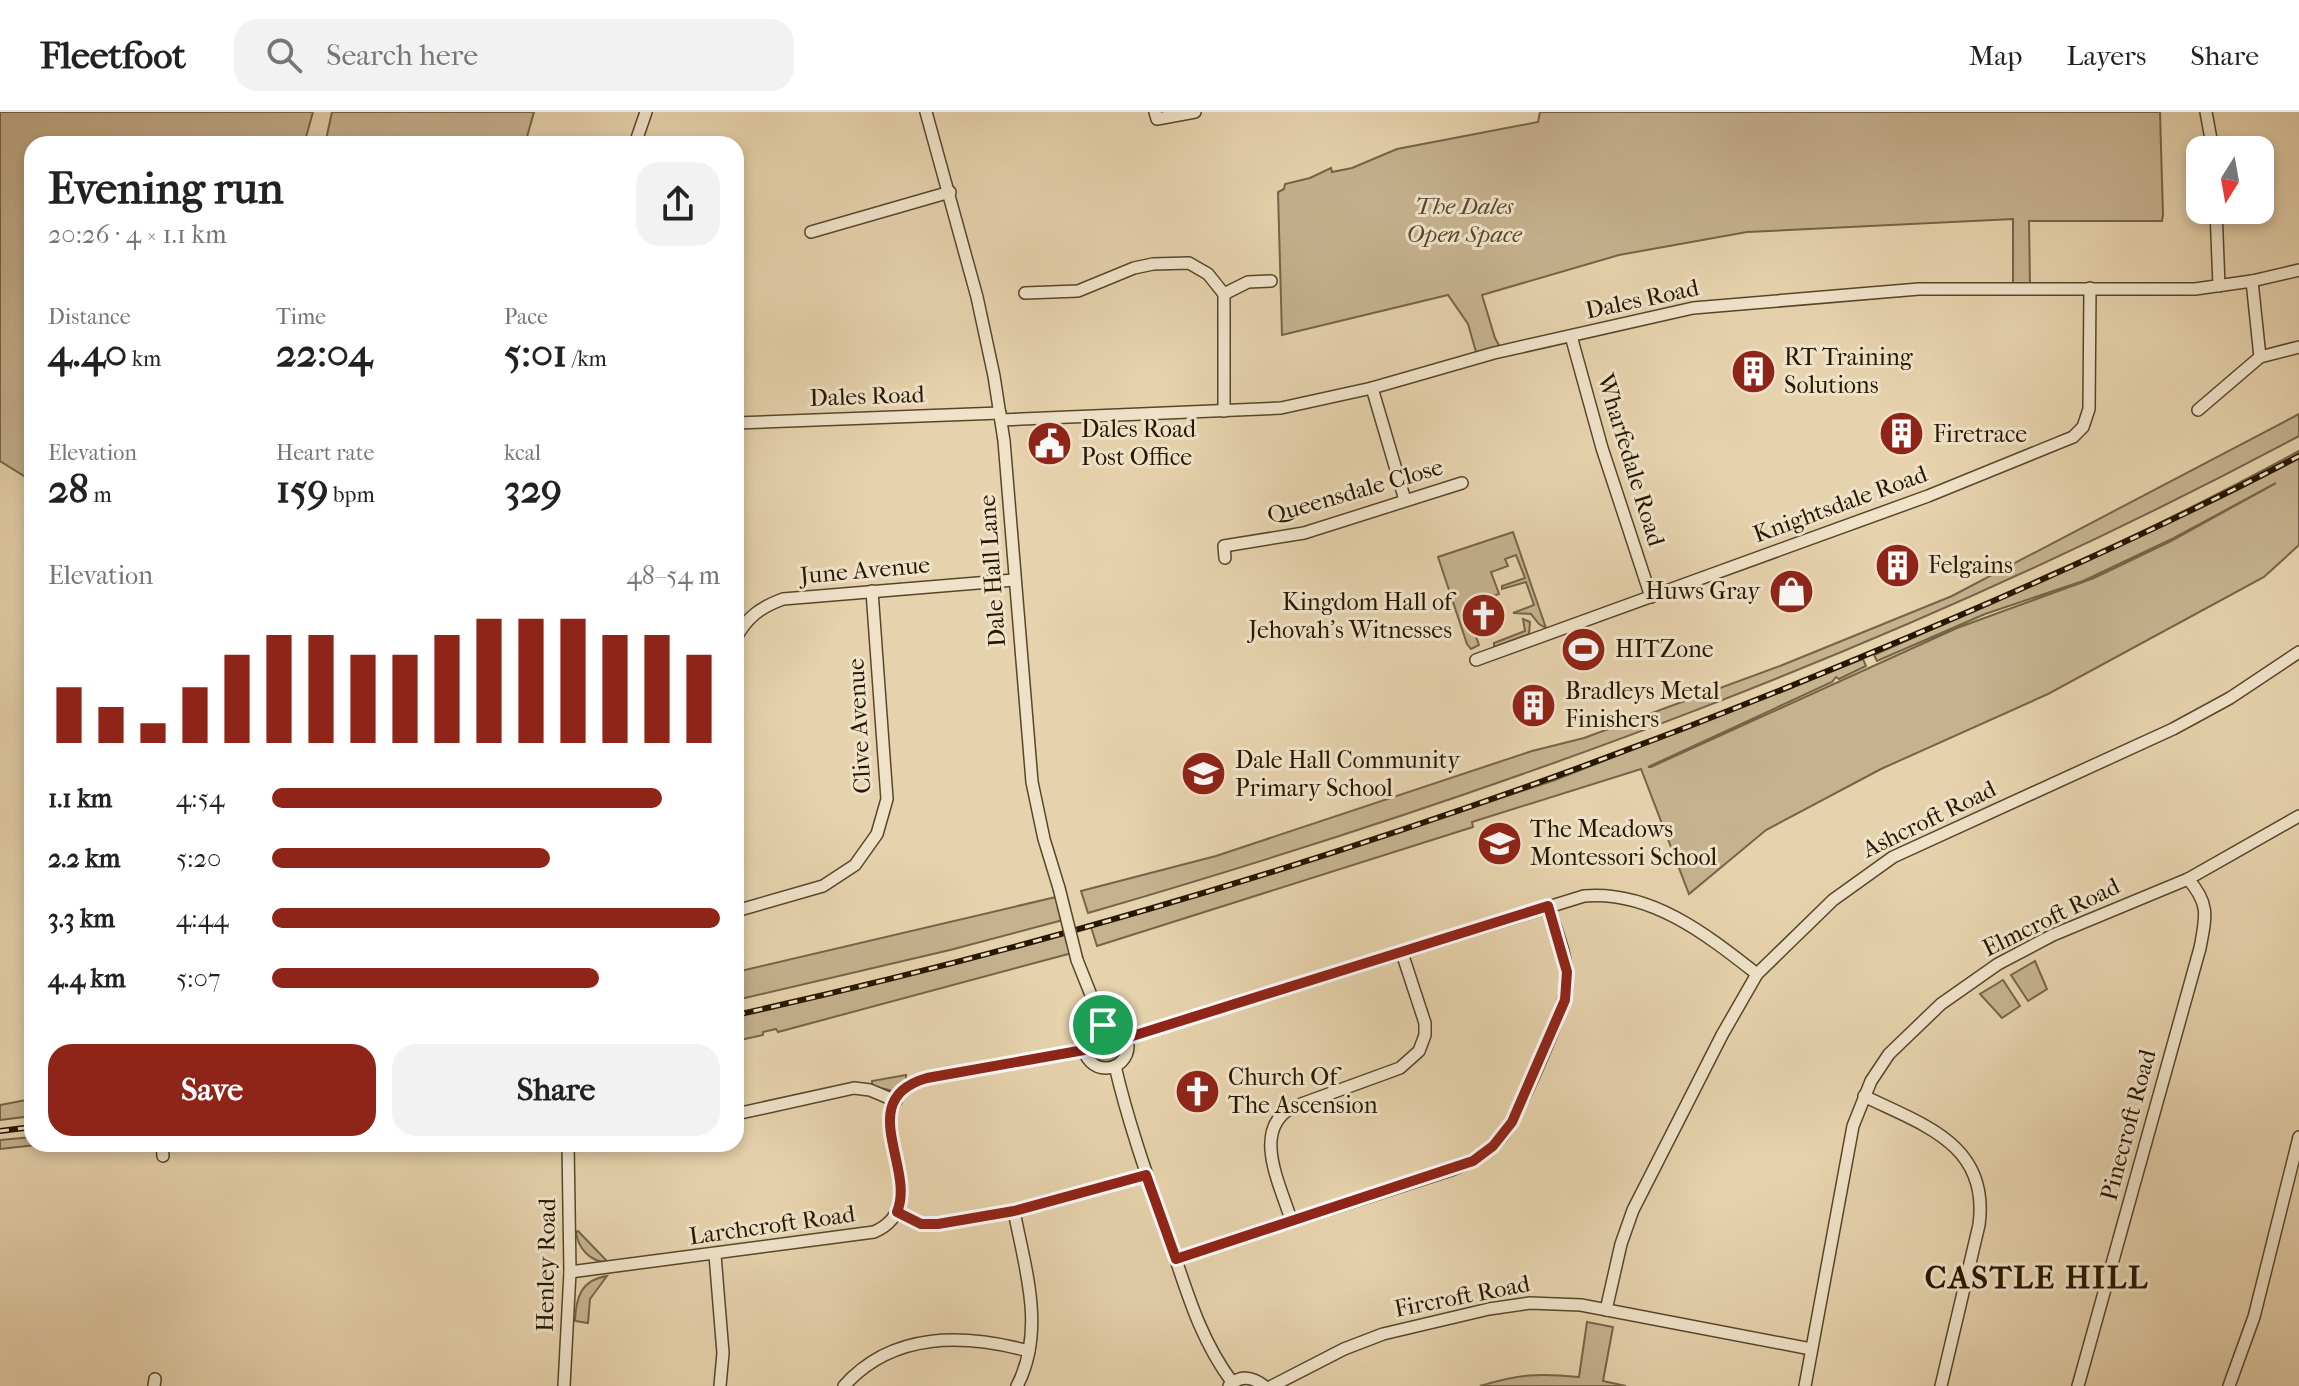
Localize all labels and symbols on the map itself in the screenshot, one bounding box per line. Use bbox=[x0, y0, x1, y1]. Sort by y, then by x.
north arrow bbox=[2186, 136, 2274, 224]
park label: The Dales Open Space bbox=[1406, 192, 1523, 248]
street label: Dales Road bbox=[1583, 273, 1702, 325]
place label: RT Training Solutions bbox=[1784, 343, 1914, 399]
building icon: RT Training Solutions bbox=[1729, 347, 1777, 395]
street label: Wharfedale Road bbox=[1591, 369, 1671, 550]
street label: Dales Road bbox=[809, 380, 926, 412]
building icon: Firetrace bbox=[1878, 410, 1926, 458]
place label: Dales Road Post Office bbox=[1081, 415, 1197, 471]
public building icon: Dales Road Post Office bbox=[1026, 419, 1074, 467]
place label: Firetrace bbox=[1933, 420, 2027, 448]
street label: Queensdale Close bbox=[1264, 452, 1446, 529]
street label: Knightsdale Road bbox=[1749, 459, 1932, 548]
street label: Dale Hall Lane bbox=[973, 494, 1011, 648]
building icon: Felgains bbox=[1873, 541, 1921, 589]
street label: June Avenue bbox=[797, 550, 931, 590]
place label: Felgains bbox=[1928, 551, 2013, 579]
shop icon: Huws Gray bbox=[1767, 567, 1815, 615]
place label: Huws Gray bbox=[1645, 577, 1761, 605]
place label: Kingdom Hall of Jehovah's Witnesses bbox=[1246, 588, 1457, 644]
church icon: Kingdom Hall of Jehovah's Witnesses bbox=[1459, 592, 1507, 640]
sports icon: HITZone bbox=[1560, 625, 1608, 673]
place label: HITZone bbox=[1615, 635, 1714, 663]
street label: Clive Avenue bbox=[841, 657, 877, 794]
place label: Bradleys Metal Finishers bbox=[1565, 677, 1720, 733]
building icon: Bradleys Metal Finishers bbox=[1510, 681, 1558, 729]
place label: Dale Hall Community Primary School bbox=[1235, 746, 1461, 802]
school or university icon: Dale Hall Community Primary School bbox=[1180, 750, 1228, 798]
street label: Ashcroft Road bbox=[1857, 774, 2001, 864]
place label: The Meadows Montessori School bbox=[1530, 815, 1717, 871]
school or university icon: The Meadows Montessori School bbox=[1475, 819, 1523, 867]
street label: Elmcroft Road bbox=[1978, 871, 2125, 962]
pin bbox=[1069, 991, 1137, 1059]
street label: Pinecroft Road bbox=[2094, 1046, 2162, 1203]
place label: Church Of The Ascension bbox=[1228, 1063, 1378, 1119]
church icon: Church Of The Ascension bbox=[1173, 1067, 1221, 1115]
street label: Henley Road bbox=[531, 1197, 561, 1332]
street label: Larchcroft Road bbox=[687, 1199, 858, 1251]
district label: CASTLE HILL bbox=[1925, 1259, 2149, 1296]
street label: Fircroft Road bbox=[1392, 1269, 1533, 1323]

